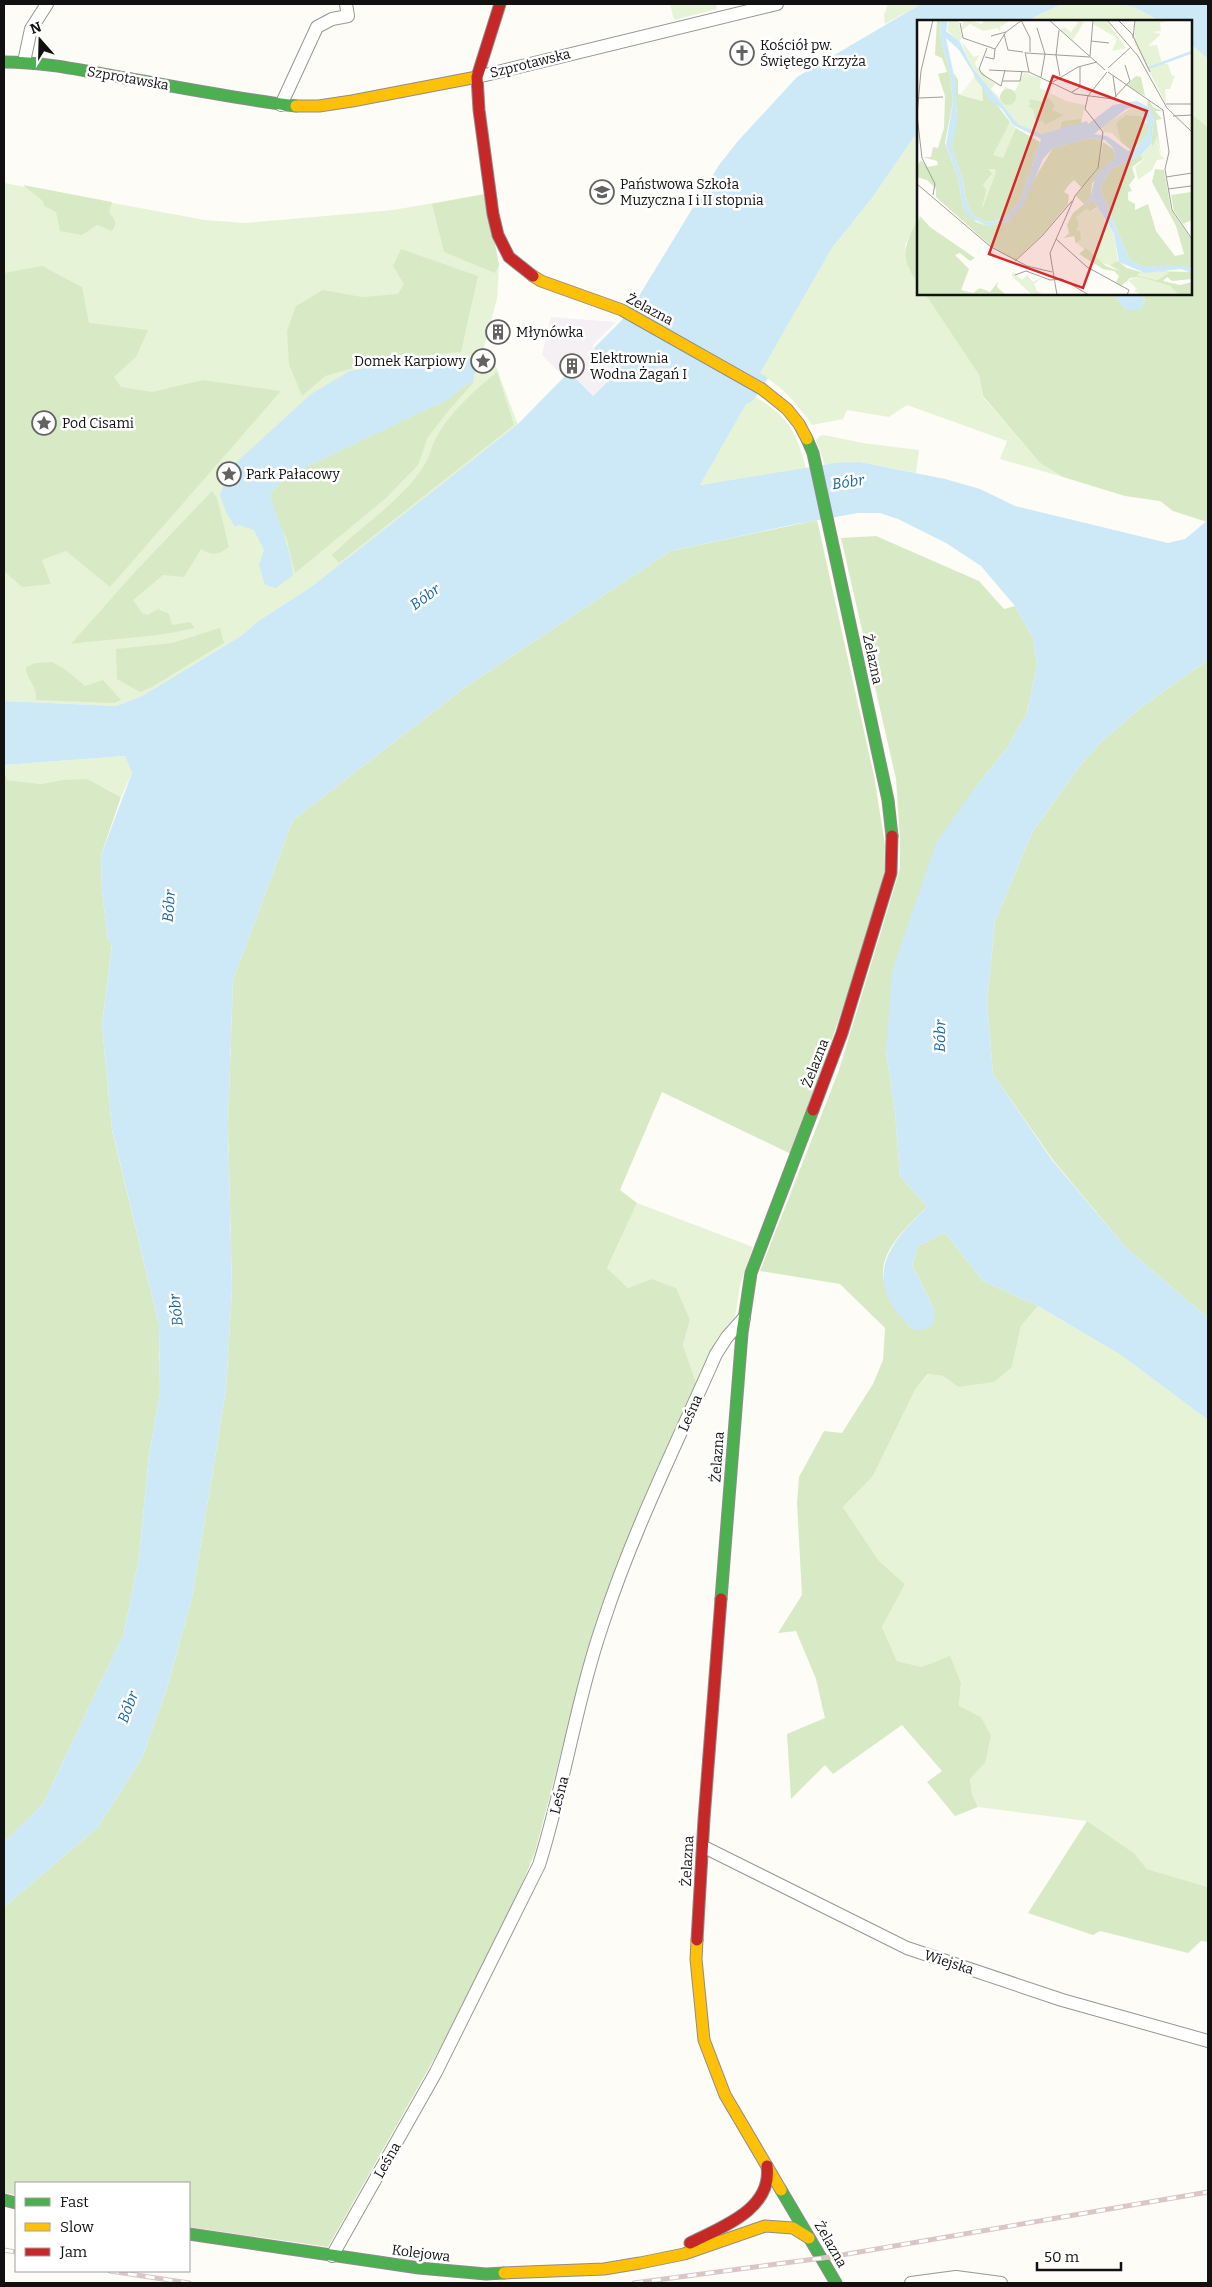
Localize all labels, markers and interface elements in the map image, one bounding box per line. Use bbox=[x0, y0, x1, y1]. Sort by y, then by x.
north arrow bbox=[15, 15, 65, 65]
text: N bbox=[28, 18, 44, 38]
inset map bbox=[917, 20, 1192, 295]
place label: Kościół pw. Świętego Krzyża bbox=[760, 37, 866, 70]
church icon: Kościół pw. Świętego Krzyża bbox=[729, 40, 755, 66]
street label: Szprotawska bbox=[488, 45, 572, 82]
street label: Szprotawska bbox=[86, 63, 170, 94]
place label: Państwowa Szkoła Muzyczna I i II stopnia bbox=[620, 176, 764, 209]
school or university icon: Państwowa Szkoła Muzyczna I i II stopnia bbox=[589, 179, 615, 205]
street label: Żelazna bbox=[623, 290, 677, 329]
building icon: Młynówka bbox=[485, 319, 511, 345]
place label: Młynówka bbox=[516, 324, 584, 341]
place icon: Domek Karpiowy bbox=[470, 348, 496, 374]
place label: Elektrownia Wodna Żagań I bbox=[590, 350, 687, 383]
place label: Domek Karpiowy bbox=[354, 353, 467, 370]
building icon: Elektrownia Wodna Żagań I bbox=[559, 353, 585, 379]
place icon: Pod Cisami bbox=[31, 410, 57, 436]
place label: Pod Cisami bbox=[62, 415, 134, 432]
place icon: Park Pałacowy bbox=[216, 461, 242, 487]
place label: Park Pałacowy bbox=[246, 466, 341, 483]
water label: Bóbr bbox=[831, 471, 866, 493]
water label: Bóbr bbox=[407, 580, 444, 614]
street label: Żelazna bbox=[859, 632, 886, 686]
water label: Bóbr bbox=[159, 888, 179, 923]
water label: Bóbr bbox=[931, 1019, 949, 1052]
street label: Żelazna bbox=[798, 1036, 833, 1090]
water label: Bóbr bbox=[165, 1292, 187, 1327]
street label: Leśna bbox=[675, 1392, 706, 1434]
street label: Żelazna bbox=[707, 1431, 728, 1483]
water label: Bóbr bbox=[114, 1688, 143, 1725]
street label: Leśna bbox=[547, 1774, 572, 1816]
street label: Żelazna bbox=[678, 1835, 697, 1887]
street label: Wiejska bbox=[922, 1947, 976, 1979]
street label: Leśna bbox=[370, 2139, 405, 2181]
legend bbox=[15, 2182, 190, 2272]
text: Fast bbox=[60, 2193, 89, 2211]
text: Slow bbox=[60, 2218, 95, 2236]
street label: Żelazna bbox=[810, 2218, 851, 2271]
scale bar bbox=[1037, 2240, 1121, 2272]
street label: Kolejowa bbox=[391, 2241, 452, 2266]
text: Jam bbox=[59, 2243, 88, 2261]
text: 50 m bbox=[1044, 2248, 1080, 2266]

